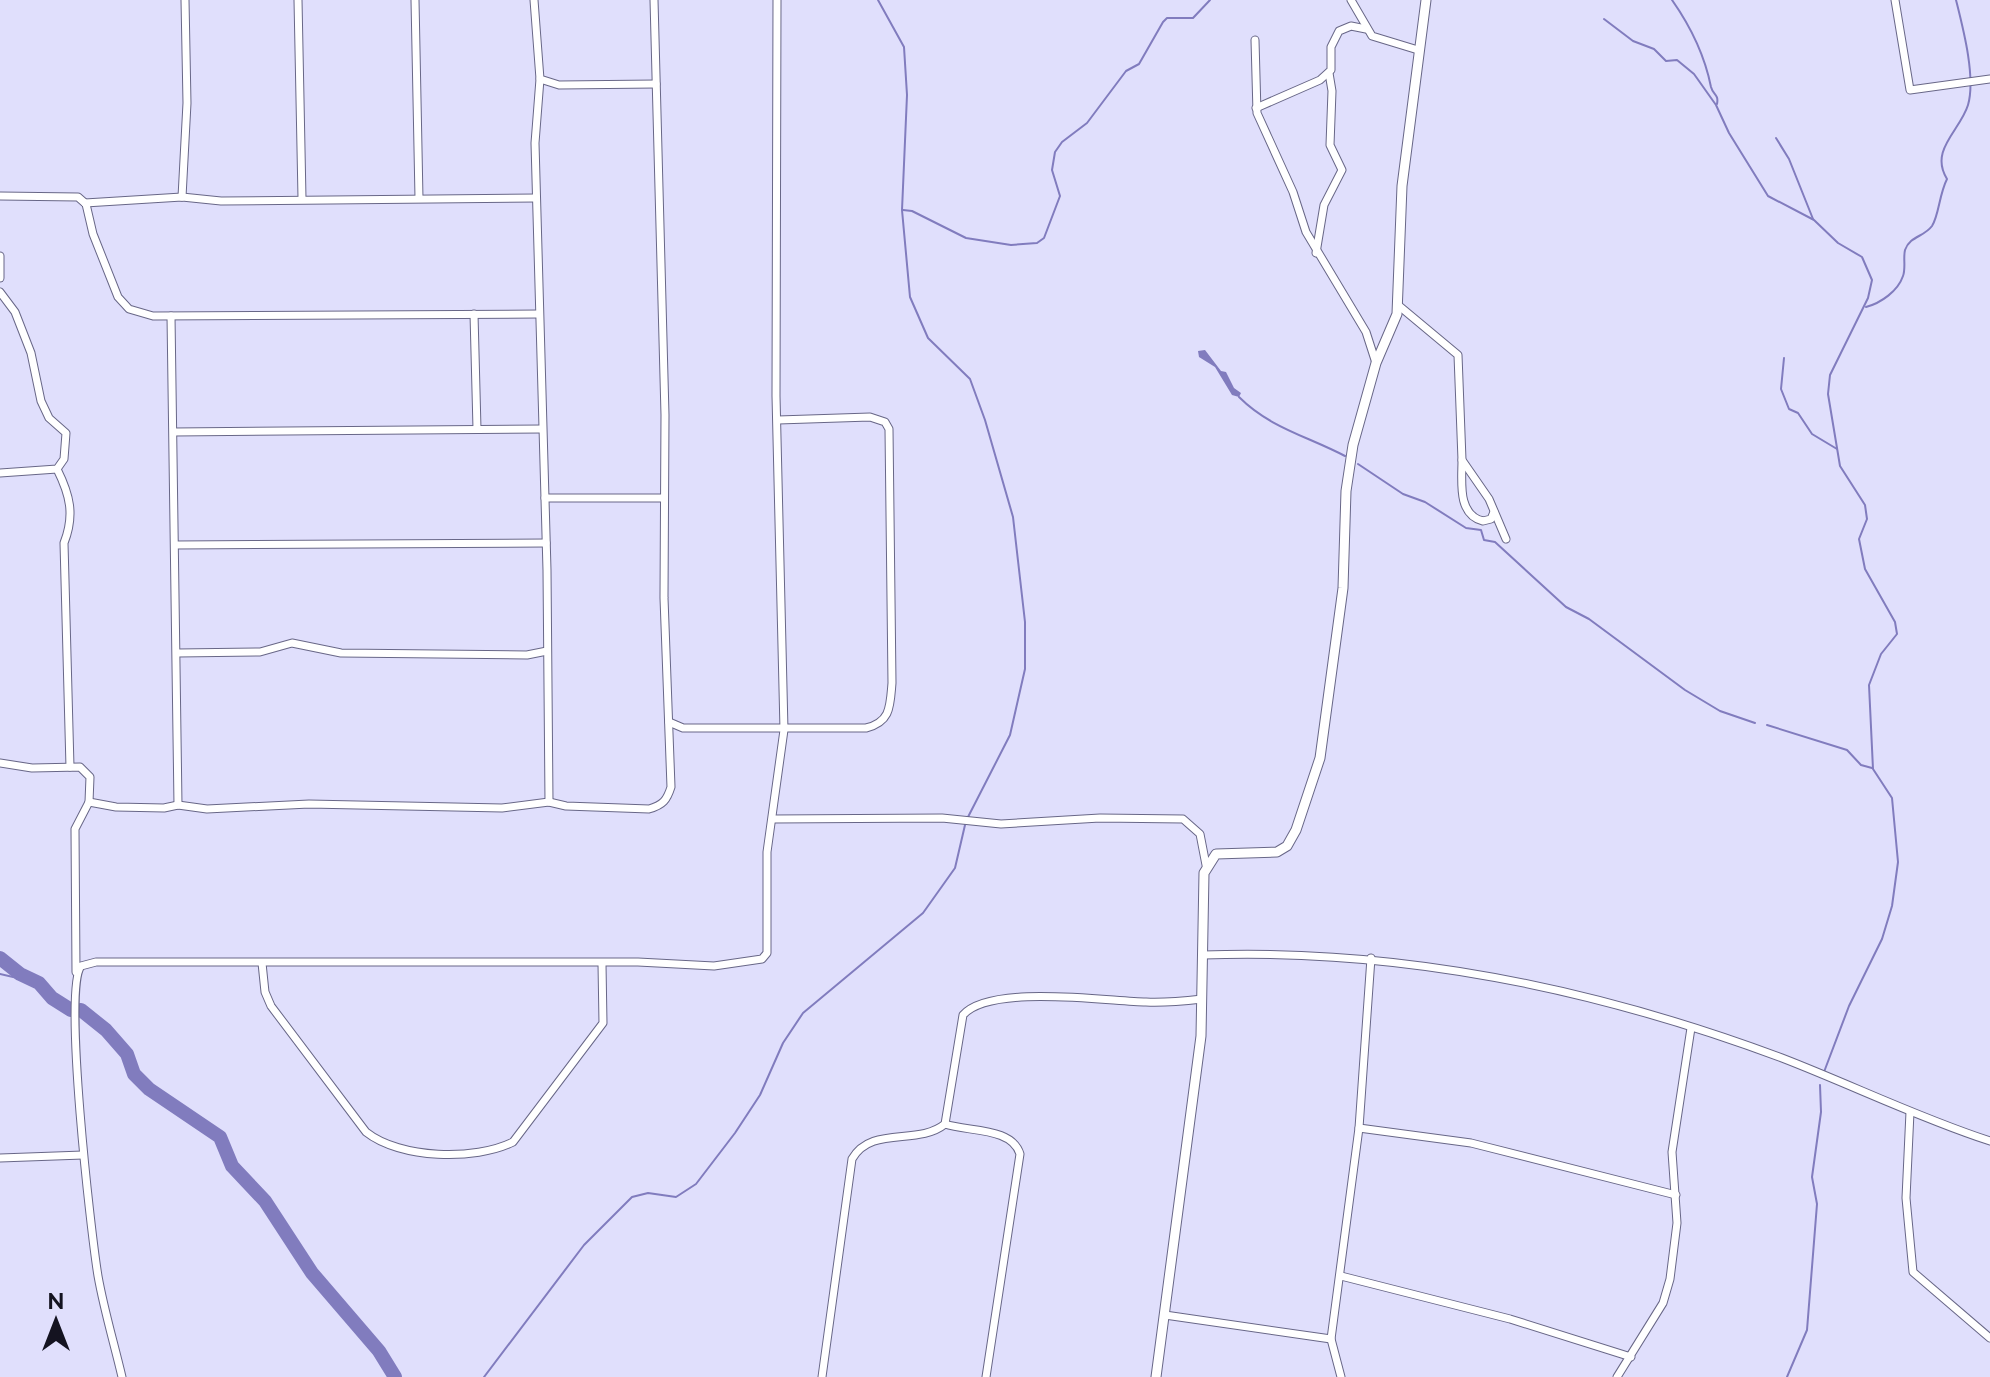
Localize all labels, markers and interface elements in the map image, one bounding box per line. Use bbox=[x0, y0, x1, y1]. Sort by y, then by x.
north arrow bbox=[16, 1281, 96, 1361]
text: N bbox=[48, 1288, 64, 1314]

